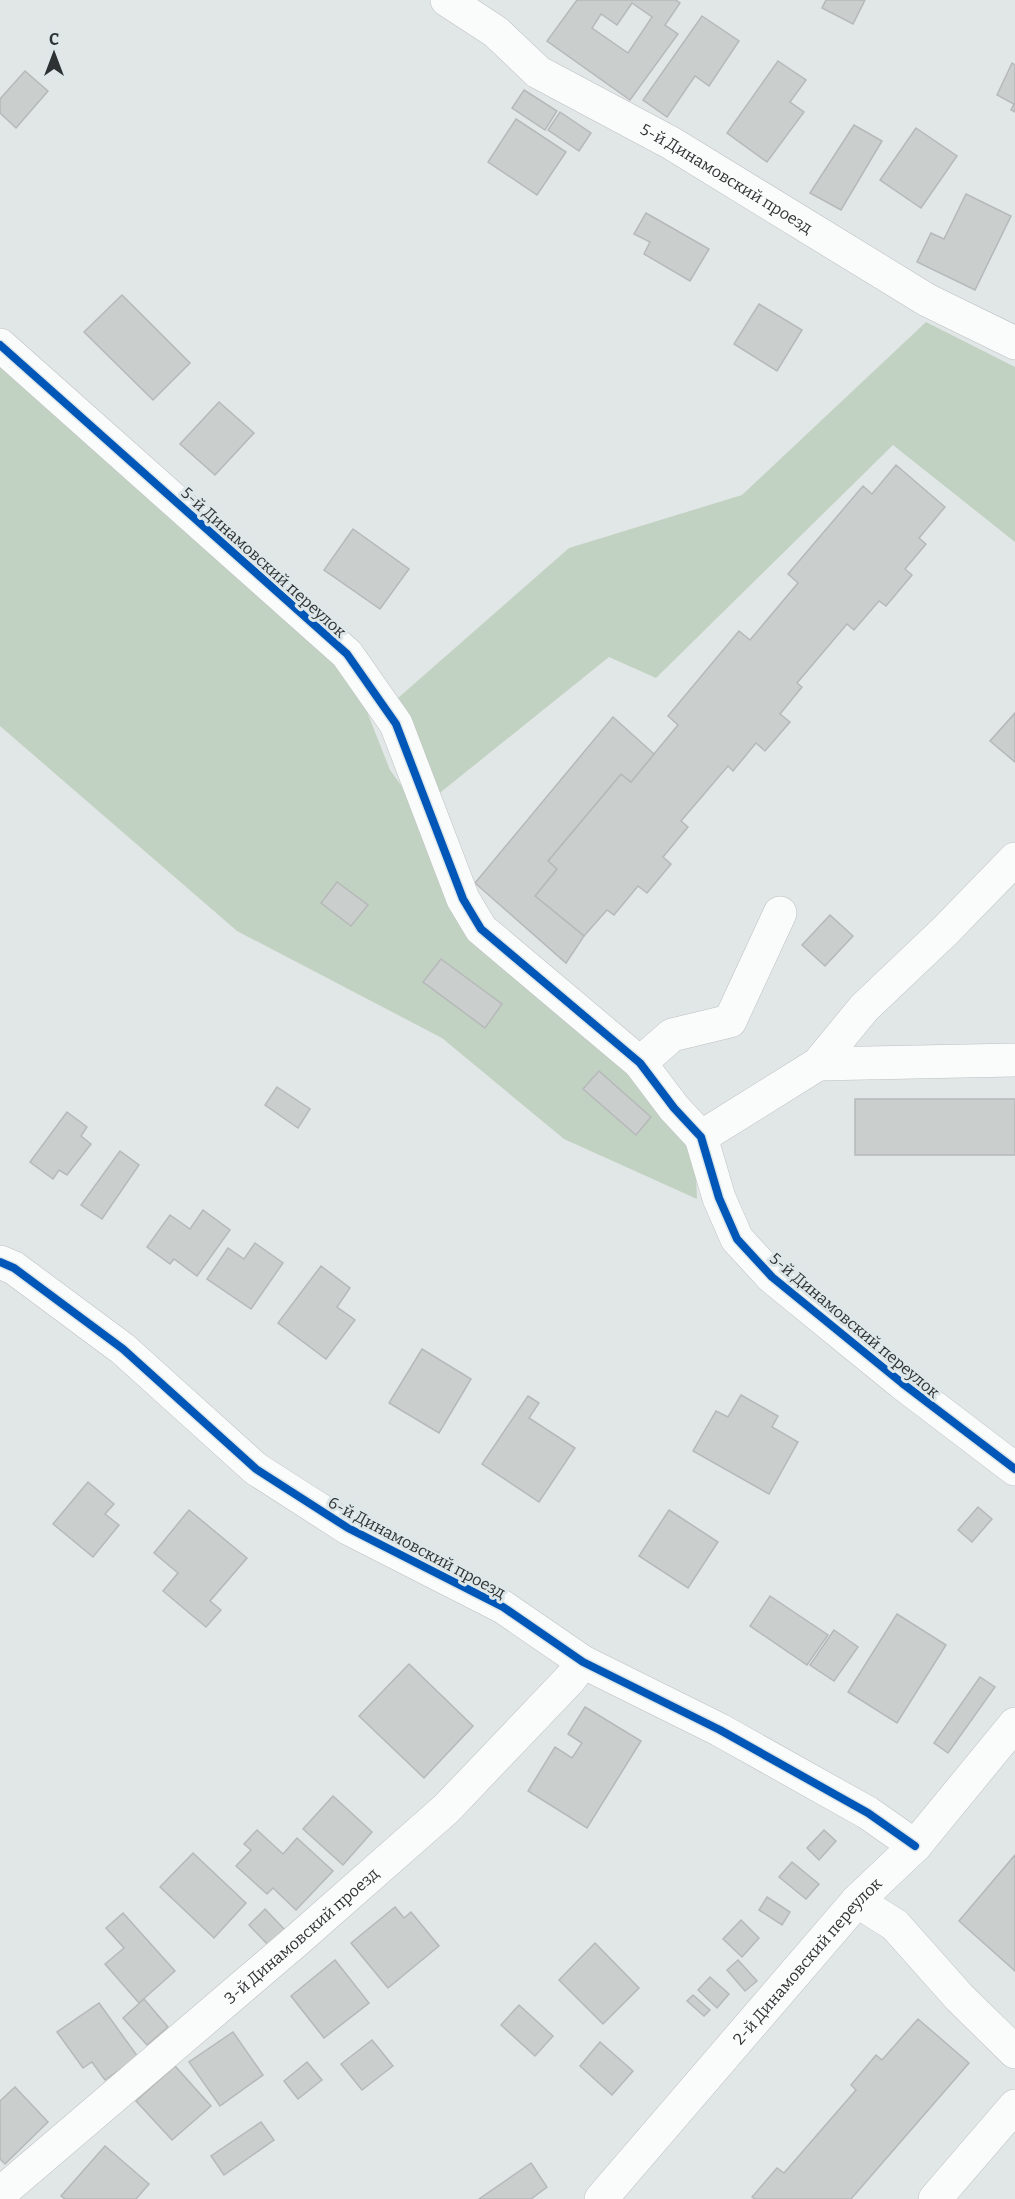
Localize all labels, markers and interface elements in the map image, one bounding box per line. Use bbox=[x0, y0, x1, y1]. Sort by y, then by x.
north arrow bbox=[24, 24, 84, 84]
text: С bbox=[49, 30, 59, 49]
street label: 5-й Динамовский проезд bbox=[637, 120, 816, 238]
street label: 5-й Динамовский переулок bbox=[177, 483, 351, 642]
street label: 5-й Динамовский переулок bbox=[766, 1249, 944, 1402]
street label: 6-й Динамовский проезд bbox=[325, 1493, 509, 1603]
street label: 3-й Динамовский проезд bbox=[221, 1864, 383, 2008]
street label: 2-й Динамовский переулок bbox=[729, 1873, 886, 2048]

